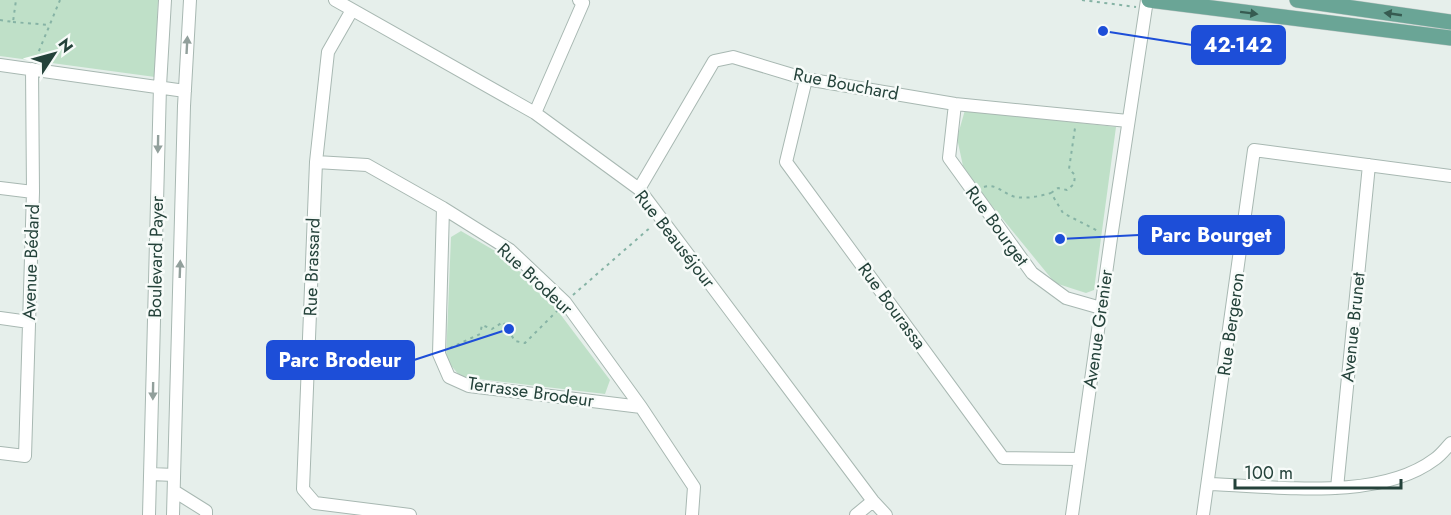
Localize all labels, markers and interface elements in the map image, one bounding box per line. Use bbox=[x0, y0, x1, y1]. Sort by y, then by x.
one-way arrow bbox=[1239, 8, 1258, 17]
one-way arrow bbox=[1383, 9, 1402, 18]
north arrow bbox=[24, 24, 84, 84]
callout: 42-142 bbox=[1192, 26, 1285, 64]
text: 42-142 bbox=[1204, 31, 1272, 60]
text: N bbox=[53, 34, 79, 57]
one-way arrow bbox=[183, 36, 192, 55]
street label: Rue Bouchard bbox=[791, 61, 901, 107]
one-way arrow bbox=[154, 135, 163, 154]
street label: Rue Bourget bbox=[959, 181, 1035, 272]
street label: Rue Beauséjour bbox=[628, 184, 722, 294]
street label: Boulevard Payer bbox=[142, 195, 170, 318]
street label: Avenue Bédard bbox=[16, 204, 46, 320]
callout: Parc Bourget bbox=[1139, 216, 1284, 254]
street label: Rue Brassard bbox=[297, 217, 327, 317]
text: Parc Bourget bbox=[1151, 221, 1272, 250]
street label: Rue Brodeur bbox=[491, 237, 579, 322]
street label: Rue Bourassa bbox=[852, 257, 932, 355]
one-way arrow bbox=[175, 260, 185, 279]
street label: Avenue Grenier bbox=[1077, 267, 1119, 390]
street label: Avenue Brunet bbox=[1334, 270, 1372, 383]
street label: Rue Bergeron bbox=[1211, 271, 1251, 377]
callout: Parc Brodeur bbox=[267, 341, 414, 379]
text: Parc Brodeur bbox=[279, 346, 402, 375]
street label: Terrasse Brodeur bbox=[466, 370, 596, 414]
one-way arrow bbox=[148, 382, 157, 401]
scale bar bbox=[1235, 452, 1402, 490]
text: 100 m bbox=[1244, 460, 1293, 486]

